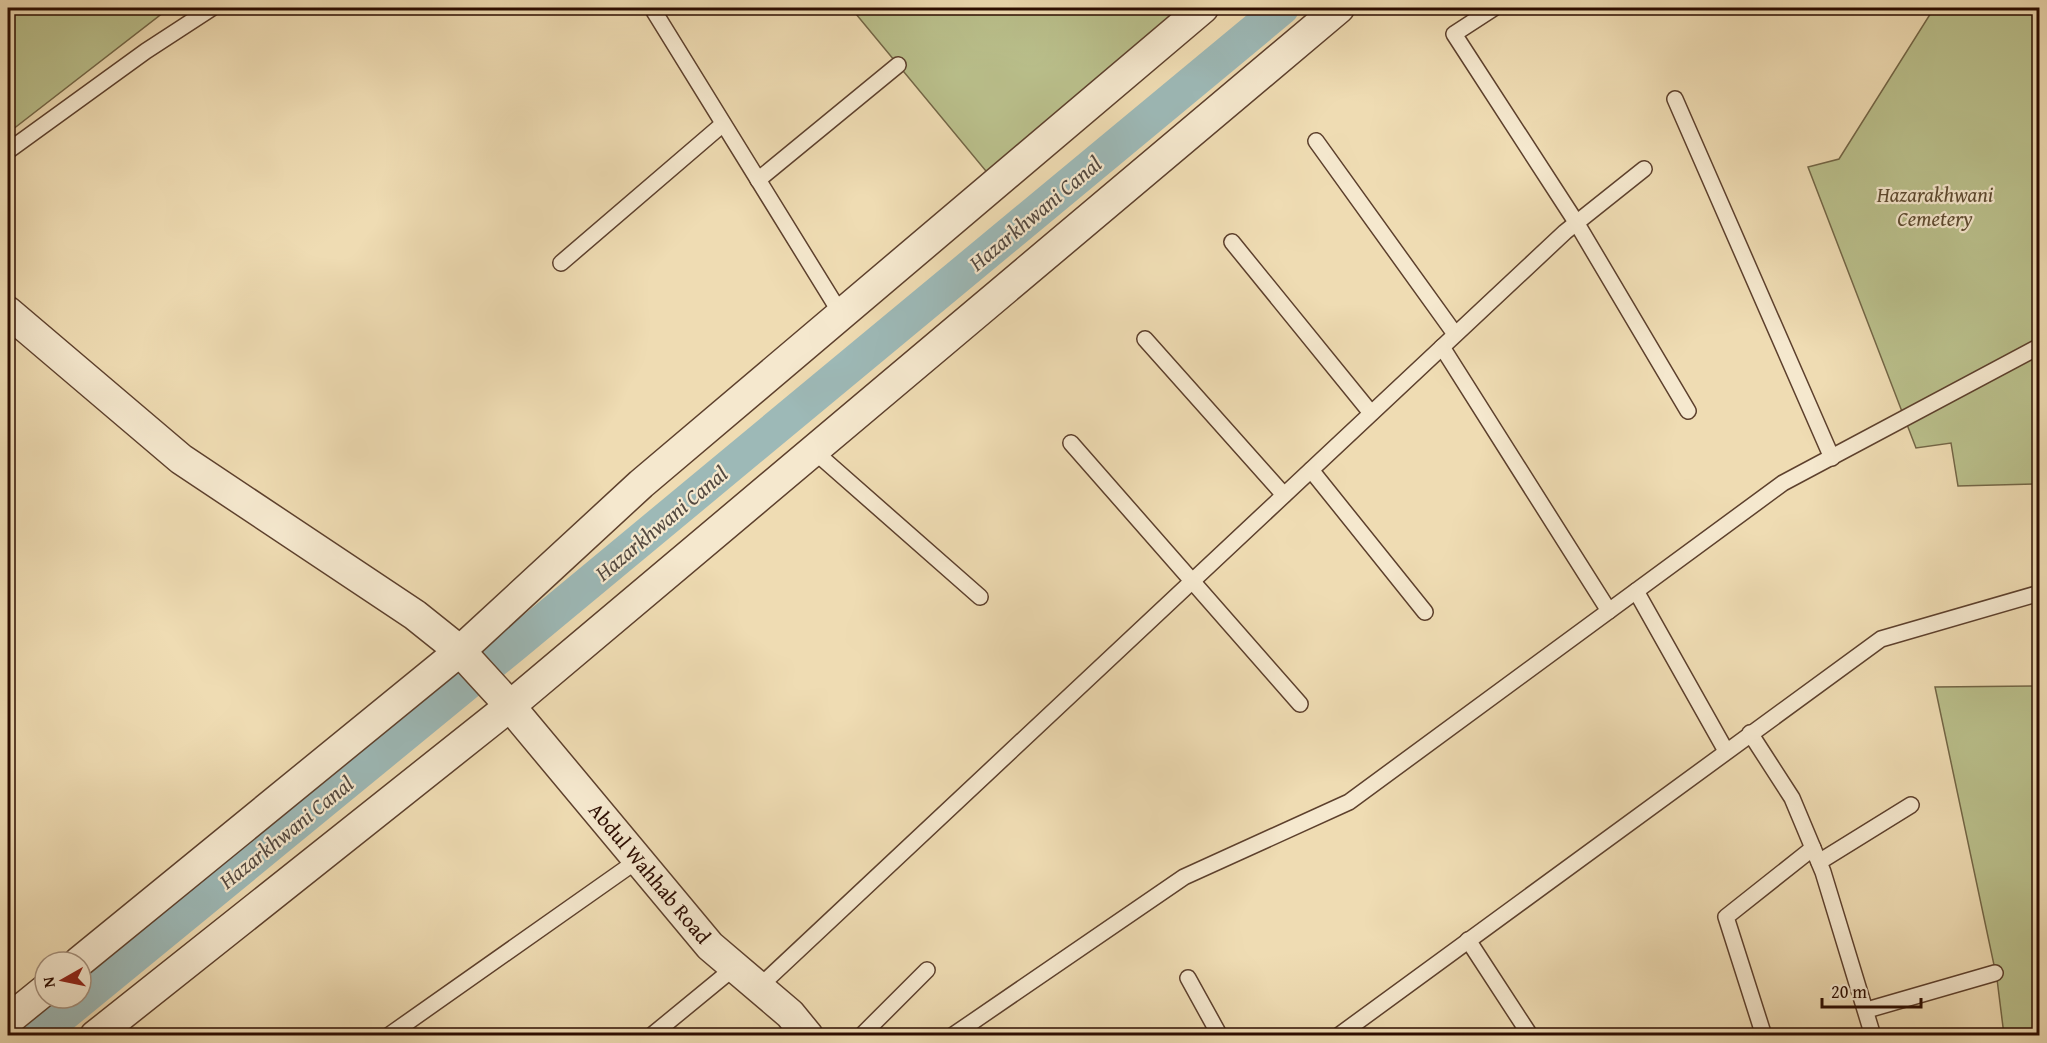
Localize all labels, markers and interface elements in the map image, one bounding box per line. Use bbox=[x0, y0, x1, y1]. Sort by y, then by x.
water label: Hazarkhwani Canal bbox=[961, 148, 1108, 279]
park label: Hazarakhwani Cemetery bbox=[1876, 179, 1994, 234]
water label: Hazarkhwani Canal bbox=[587, 458, 734, 589]
water label: Hazarkhwani Canal bbox=[211, 768, 360, 897]
street label: Abdul Wahhab Road bbox=[581, 795, 719, 951]
north arrow bbox=[33, 950, 93, 1010]
scale bar bbox=[1822, 971, 1921, 1009]
text: N bbox=[35, 975, 61, 990]
text: 20 m bbox=[1831, 978, 1867, 1005]

